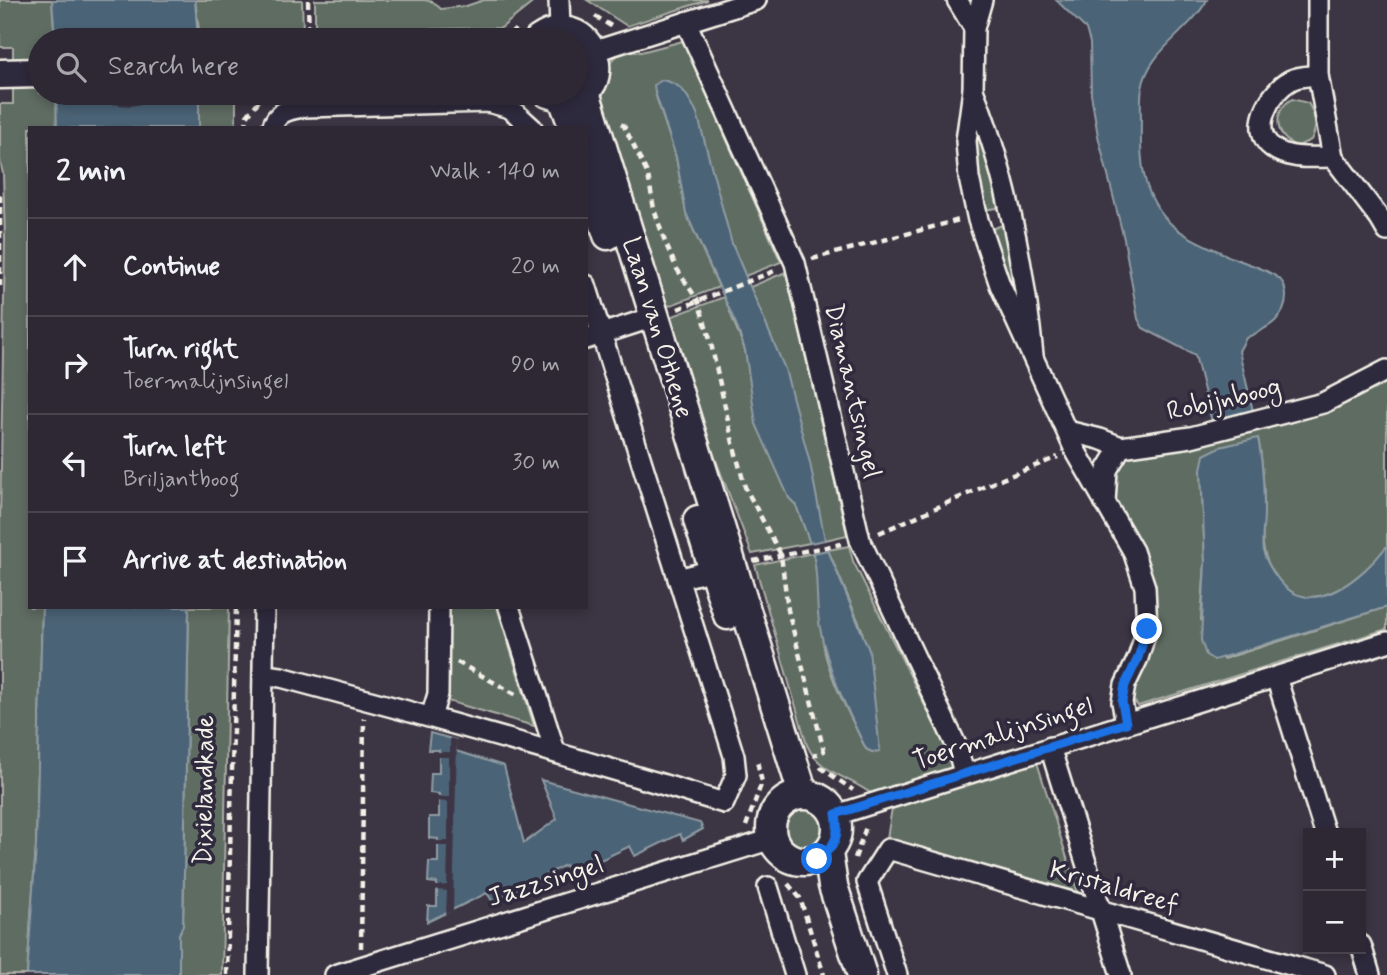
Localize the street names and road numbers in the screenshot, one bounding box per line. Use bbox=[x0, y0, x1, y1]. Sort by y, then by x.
street label: Laan van Othene bbox=[613, 233, 701, 423]
street label: Diamantsingel bbox=[815, 300, 889, 482]
street label: Robijnboog bbox=[1164, 370, 1285, 432]
street label: Toermalijnsingel bbox=[909, 689, 1098, 782]
street label: Dixielandkade bbox=[187, 715, 223, 865]
street label: Jazzsingel bbox=[484, 848, 609, 918]
street label: Kristaldreef bbox=[1046, 853, 1182, 923]

